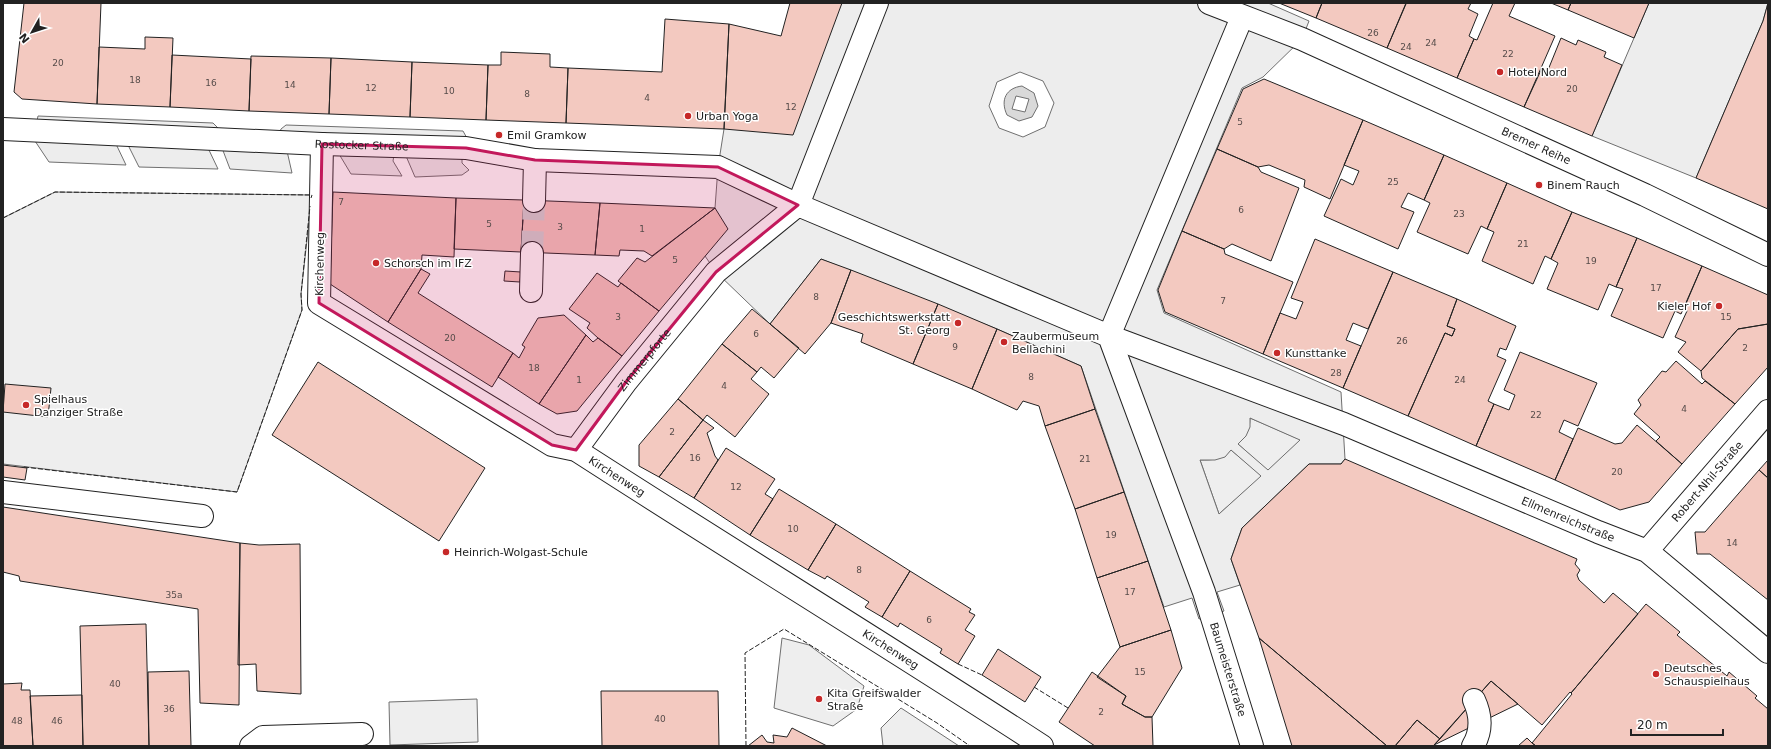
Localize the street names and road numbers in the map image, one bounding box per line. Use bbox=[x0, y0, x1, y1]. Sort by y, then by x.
street label: Bremer Reihe bbox=[1499, 124, 1573, 167]
street label: Rostocker Straße bbox=[314, 137, 409, 153]
street label: Kirchenweg bbox=[313, 232, 327, 296]
street label: Zimmerpforte bbox=[615, 326, 674, 394]
street label: Robert-Nhil-Straße bbox=[1669, 438, 1746, 524]
street label: Kirchenweg bbox=[586, 453, 647, 499]
street label: Ellmenreichstraße bbox=[1520, 494, 1617, 544]
street label: Baumeisterstraße bbox=[1207, 621, 1249, 718]
street label: Kirchenweg bbox=[860, 627, 921, 672]

